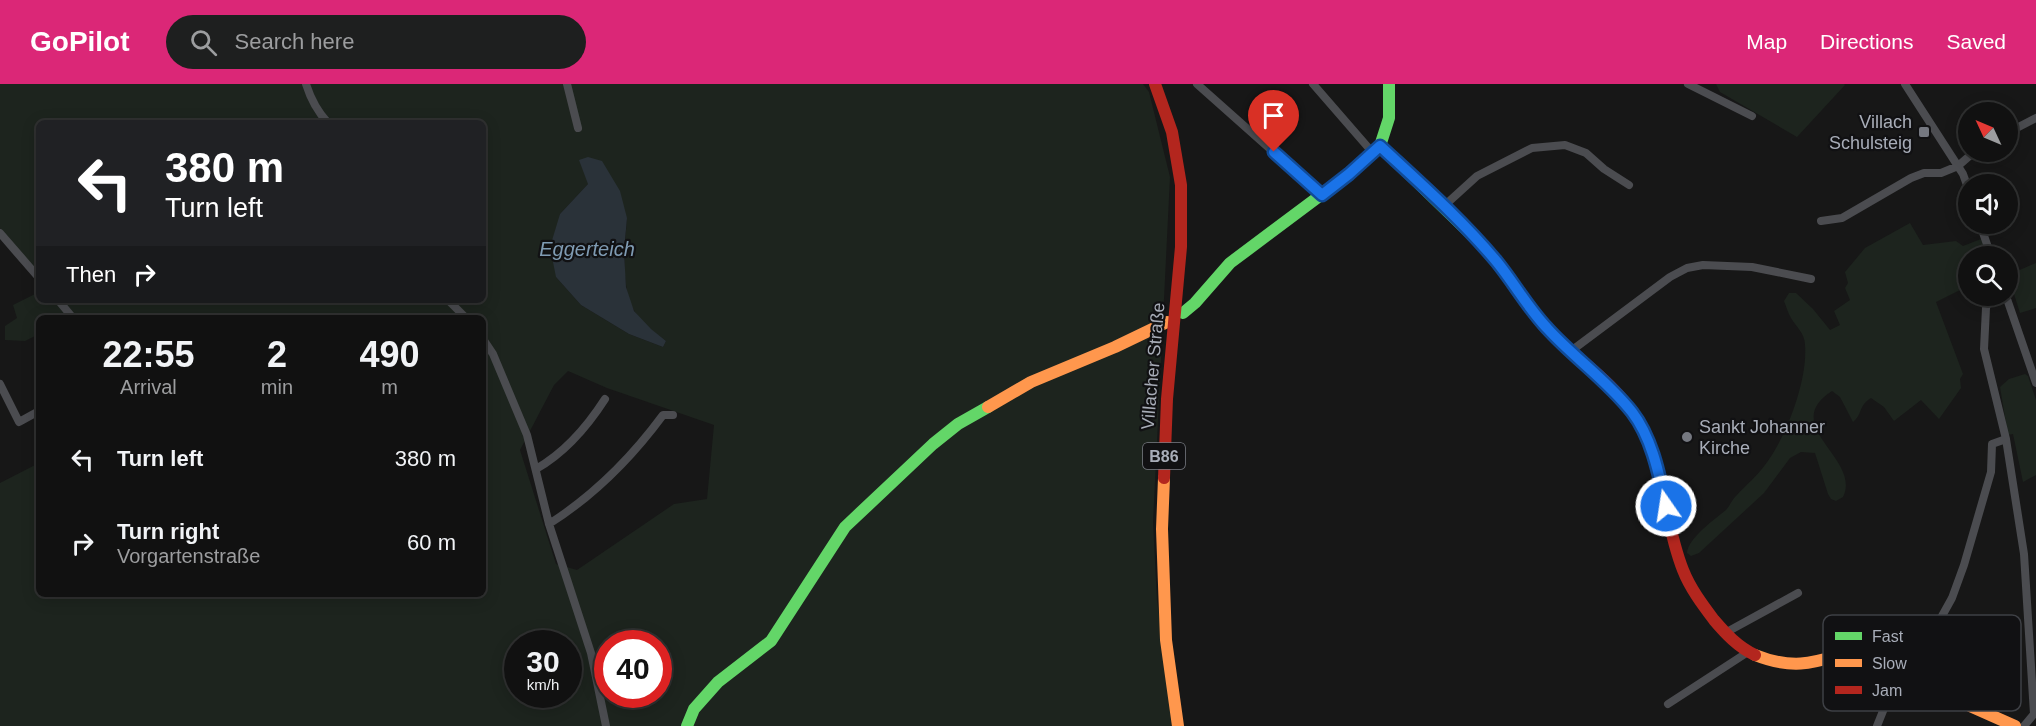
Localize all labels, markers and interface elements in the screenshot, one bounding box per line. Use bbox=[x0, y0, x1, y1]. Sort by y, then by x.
search box bbox=[166, 15, 586, 69]
text: GoPilot bbox=[30, 26, 130, 57]
icon: search bbox=[187, 26, 220, 59]
text: Search here bbox=[235, 29, 354, 54]
text: Map bbox=[1746, 30, 1787, 53]
text: Directions bbox=[1820, 30, 1913, 53]
text: Saved bbox=[1946, 30, 2006, 53]
pin bbox=[1248, 90, 1299, 152]
icon: arrive bbox=[1257, 99, 1290, 132]
north arrow bbox=[1958, 102, 2018, 162]
map controls bbox=[1958, 102, 2018, 306]
place label: Villach Schulsteig bbox=[1829, 112, 1912, 153]
marker: Villach Schulsteig bbox=[1917, 125, 1931, 139]
icon: left bbox=[66, 144, 144, 222]
text: 380 m bbox=[165, 144, 284, 191]
button: sound bbox=[1958, 174, 2018, 234]
text: Turn left bbox=[165, 193, 263, 223]
water label: Eggerteich bbox=[539, 238, 635, 260]
button: search bbox=[1958, 246, 2018, 306]
icon: right bbox=[128, 258, 161, 291]
text: Then bbox=[66, 262, 116, 287]
street label: Villacher Straße bbox=[1137, 302, 1169, 430]
text: 22:55 bbox=[102, 334, 194, 375]
text: 2 bbox=[267, 334, 287, 375]
text: 490 bbox=[359, 334, 420, 375]
text: Arrival bbox=[120, 376, 177, 398]
text: min bbox=[261, 376, 293, 398]
text: m bbox=[381, 376, 398, 398]
place label: Sankt Johanner Kirche bbox=[1699, 417, 1825, 458]
marker: Sankt Johanner Kirche bbox=[1680, 430, 1694, 444]
icon: left bbox=[66, 443, 99, 476]
road number: B86 bbox=[1143, 443, 1185, 469]
text: Turn left bbox=[117, 446, 203, 471]
text: 380 m bbox=[395, 446, 456, 471]
position arrow bbox=[1634, 474, 1698, 538]
text: Turn right bbox=[117, 519, 219, 544]
icon: right bbox=[66, 527, 99, 560]
text: 60 m bbox=[407, 530, 456, 555]
text: Vorgartenstraße bbox=[117, 545, 260, 567]
legend bbox=[1823, 615, 2021, 711]
text: Fast bbox=[1872, 628, 1904, 645]
speed limit sign: 40 bbox=[594, 630, 672, 708]
text: 30 bbox=[526, 645, 560, 678]
text: Slow bbox=[1872, 655, 1907, 672]
text: km/h bbox=[527, 676, 559, 693]
text: Jam bbox=[1872, 682, 1902, 699]

